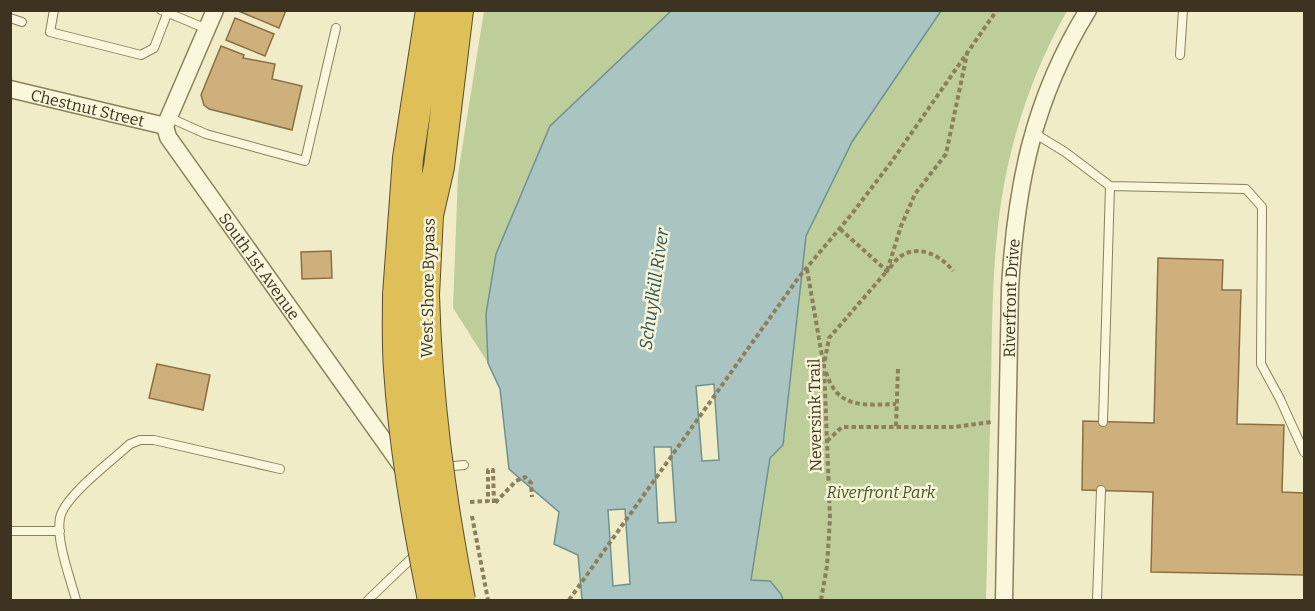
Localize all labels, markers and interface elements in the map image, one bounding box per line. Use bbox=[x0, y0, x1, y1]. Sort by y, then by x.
street label: Chestnut Street bbox=[29, 85, 147, 130]
street label: South 1st Avenue bbox=[215, 209, 304, 323]
street label: West Shore Bypass bbox=[417, 218, 439, 358]
water label: Schuylkill River bbox=[635, 226, 674, 351]
street label: Riverfront Drive bbox=[999, 238, 1023, 358]
street label: Neversink Trail bbox=[805, 358, 825, 472]
park label: Riverfront Park bbox=[827, 483, 936, 502]

